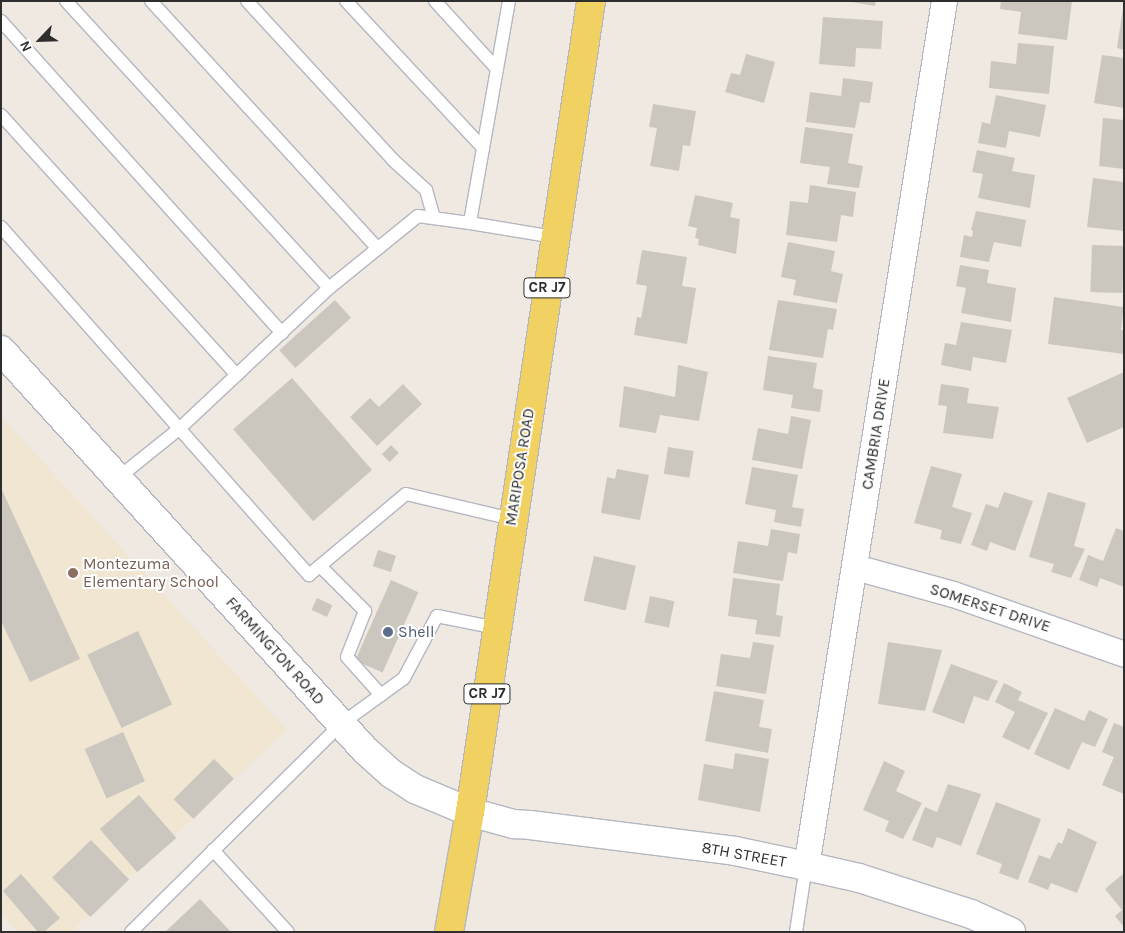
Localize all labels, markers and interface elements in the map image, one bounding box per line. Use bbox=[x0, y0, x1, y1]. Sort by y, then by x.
north arrow bbox=[15, 15, 65, 65]
text: N bbox=[16, 38, 36, 54]
road number: CR J7 bbox=[523, 276, 571, 300]
street label: CAMBRIA DRIVE bbox=[858, 377, 894, 491]
street label: MARIPOSA ROAD bbox=[501, 407, 539, 527]
place label: Montezuma Elementary School bbox=[83, 554, 219, 592]
marker: Montezuma Elementary School bbox=[67, 567, 79, 579]
street label: SOMERSET DRIVE bbox=[927, 579, 1053, 637]
street label: FARMINGTON ROAD bbox=[221, 593, 329, 709]
place label: Shell bbox=[398, 622, 435, 642]
marker: Shell bbox=[382, 626, 394, 638]
road number: CR J7 bbox=[463, 682, 511, 706]
street label: 8TH STREET bbox=[700, 838, 788, 872]

